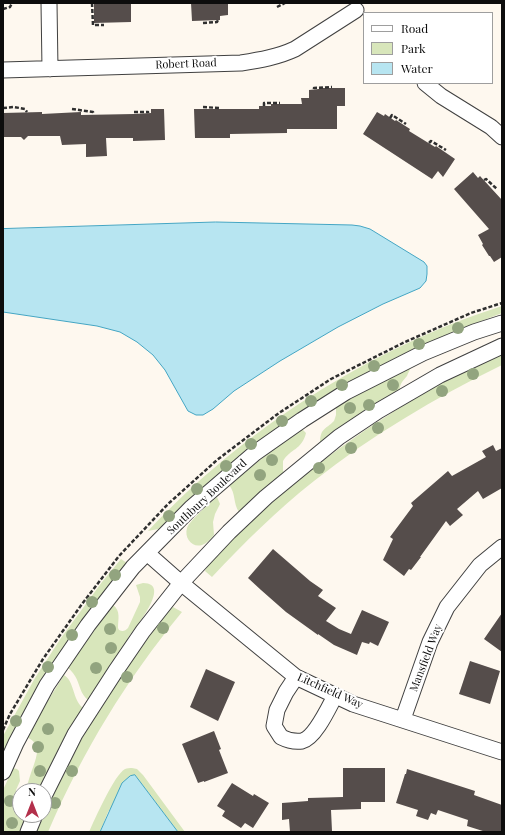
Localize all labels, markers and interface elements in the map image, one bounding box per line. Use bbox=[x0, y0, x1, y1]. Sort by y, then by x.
legend bbox=[363, 12, 493, 84]
text: Road bbox=[401, 20, 428, 36]
text: Park bbox=[401, 40, 426, 56]
street label: Robert Road bbox=[155, 56, 217, 72]
text: Water bbox=[401, 60, 433, 76]
street label: Southbury Boulevard bbox=[164, 457, 250, 537]
street label: Mansfield Way bbox=[407, 622, 445, 694]
street label: Litchfield Way bbox=[295, 671, 365, 711]
north arrow bbox=[12, 783, 52, 823]
text: N bbox=[28, 784, 36, 799]

